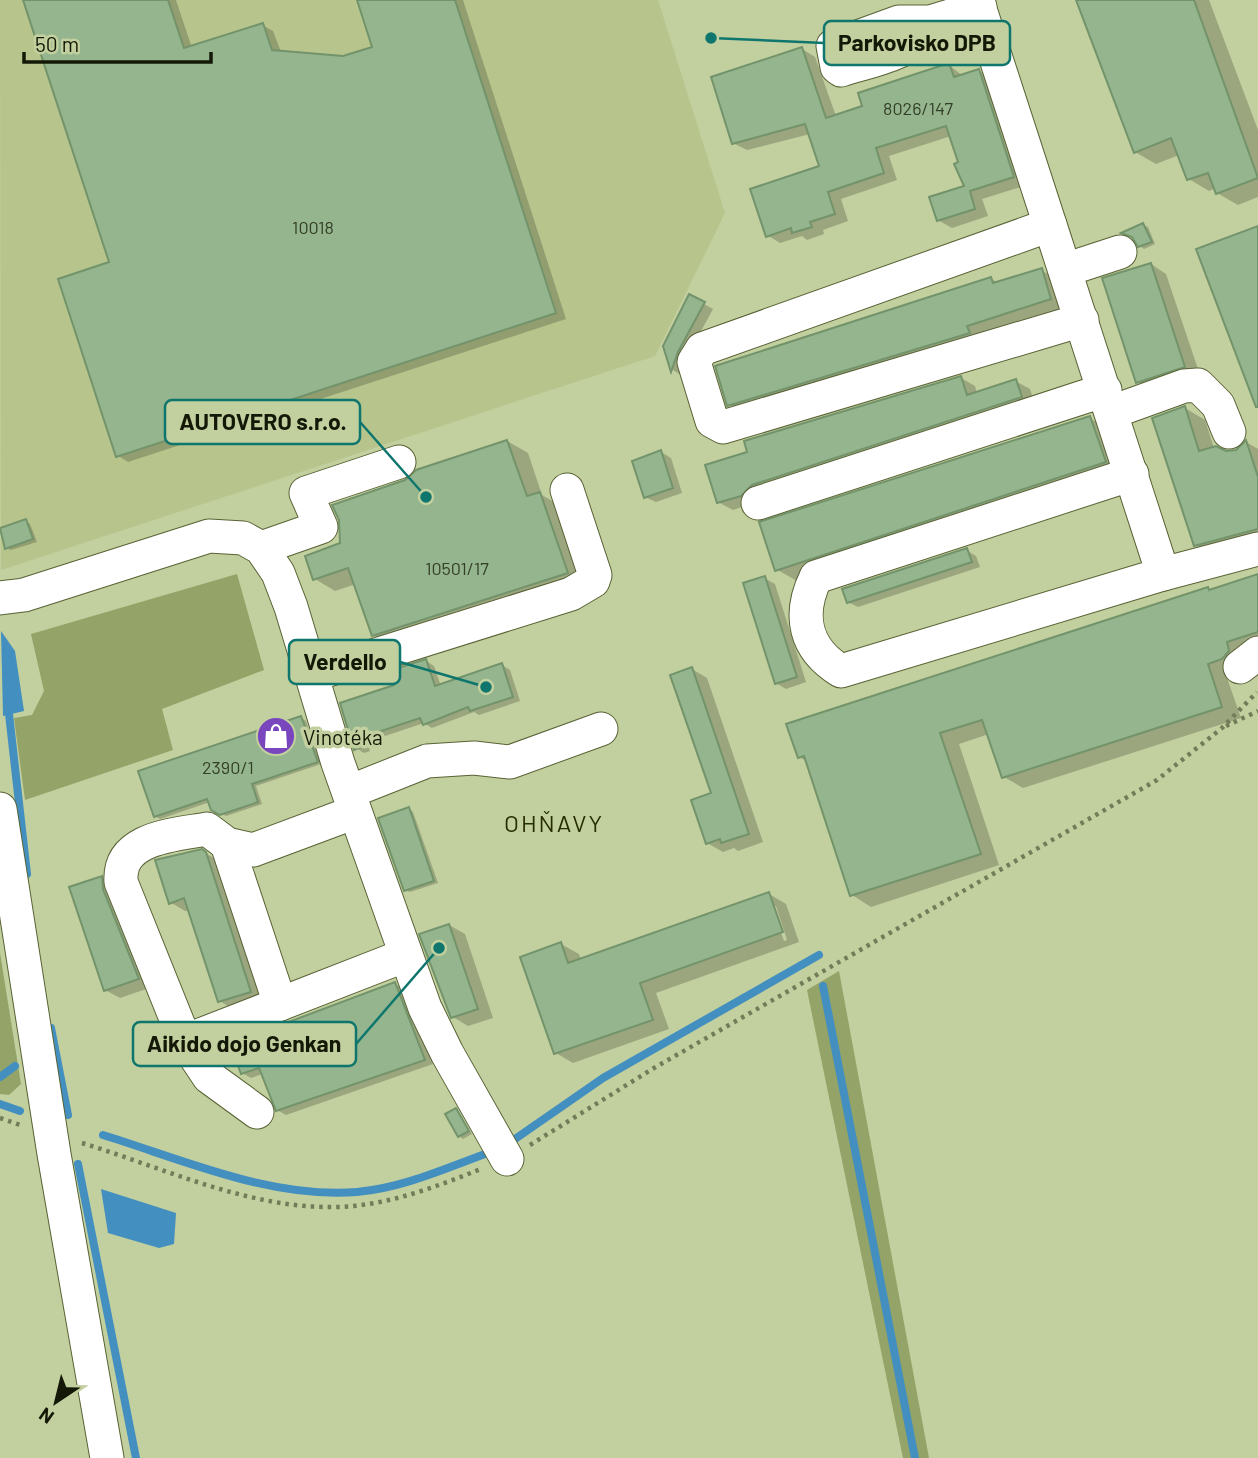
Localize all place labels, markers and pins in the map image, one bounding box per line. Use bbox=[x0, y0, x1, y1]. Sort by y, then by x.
callout: Parkovisko DPB bbox=[824, 21, 1010, 65]
callout: AUTOVERO s.r.o. bbox=[165, 400, 360, 444]
callout: Verdello bbox=[289, 640, 400, 684]
shop icon: Vinotéka bbox=[255, 715, 297, 757]
place label: Vinotéka bbox=[303, 724, 383, 749]
callout: Aikido dojo Genkan bbox=[133, 1022, 356, 1066]

